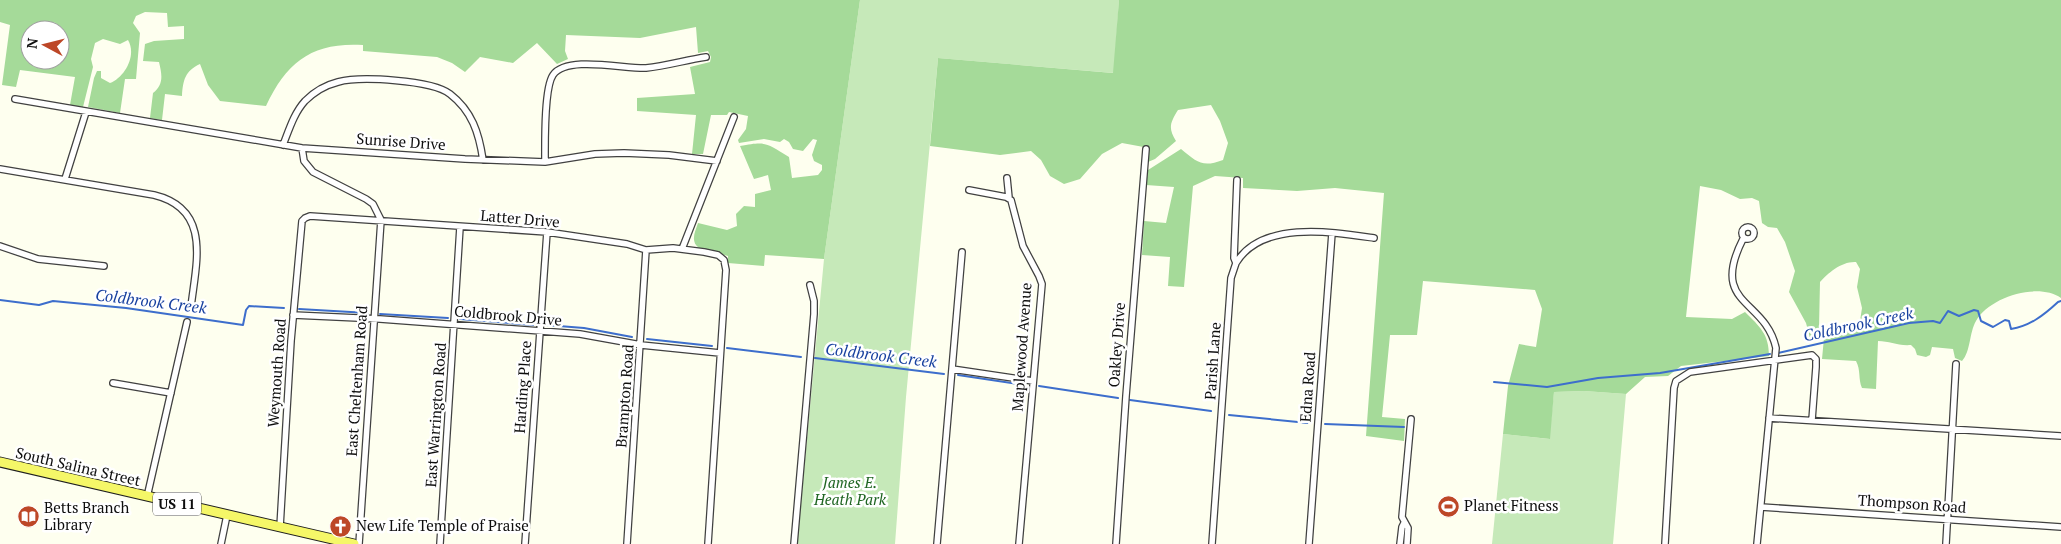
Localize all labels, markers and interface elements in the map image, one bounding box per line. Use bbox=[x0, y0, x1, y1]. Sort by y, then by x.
north arrow bbox=[20, 20, 70, 70]
text: N bbox=[22, 37, 42, 50]
street label: Sunrise Drive bbox=[356, 128, 446, 154]
street label: Latter Drive bbox=[480, 205, 561, 231]
street label: Maplewood Avenue bbox=[1007, 282, 1035, 412]
water label: Coldbrook Creek bbox=[94, 283, 208, 319]
street label: Coldbrook Drive bbox=[453, 300, 563, 330]
street label: Oakley Drive bbox=[1103, 302, 1129, 388]
water label: Coldbrook Creek bbox=[1801, 302, 1915, 346]
street label: East Cheltenham Road bbox=[341, 305, 371, 457]
street label: Weymouth Road bbox=[262, 318, 290, 428]
street label: Parish Lane bbox=[1199, 321, 1225, 401]
water label: Coldbrook Creek bbox=[824, 337, 938, 373]
street label: Harding Place bbox=[509, 340, 535, 434]
street label: East Warrington Road bbox=[420, 342, 450, 488]
street label: Brampton Road bbox=[610, 343, 638, 448]
street label: Edna Road bbox=[1295, 351, 1319, 423]
street label: South Salina Street bbox=[14, 442, 143, 490]
park label: James E. Heath Park bbox=[813, 472, 887, 509]
street label: Thompson Road bbox=[1857, 489, 1967, 517]
road number: US 11 bbox=[153, 492, 201, 516]
sports icon: Planet Fitness bbox=[1436, 494, 1460, 518]
place label: Planet Fitness bbox=[1464, 495, 1558, 515]
place label: Betts Branch Library bbox=[44, 497, 129, 534]
library icon: Betts Branch Library bbox=[16, 505, 40, 529]
church icon: New Life Temple of Praise bbox=[328, 514, 352, 538]
place label: New Life Temple of Praise bbox=[356, 515, 529, 535]

